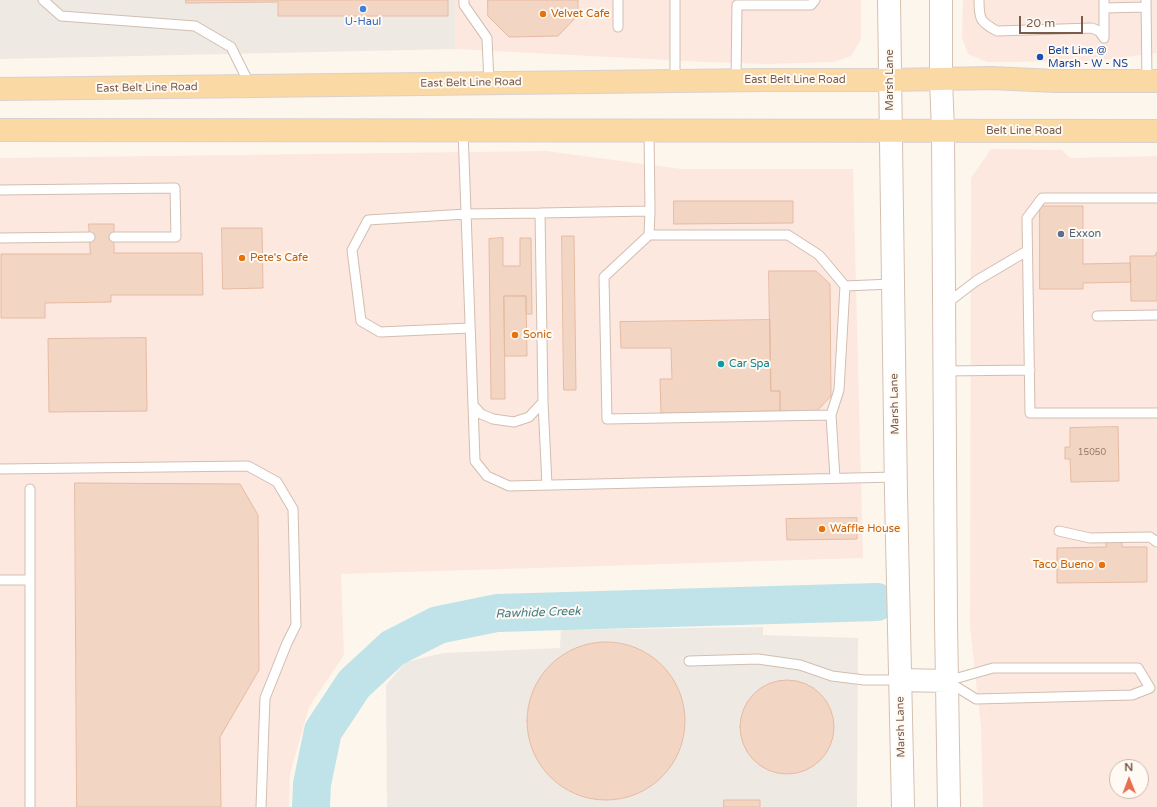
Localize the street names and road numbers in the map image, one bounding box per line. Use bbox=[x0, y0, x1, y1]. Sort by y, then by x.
street label: Marsh Lane bbox=[883, 49, 897, 111]
street label: East Belt Line Road bbox=[744, 73, 846, 87]
street label: East Belt Line Road bbox=[420, 76, 522, 90]
street label: East Belt Line Road bbox=[96, 81, 198, 95]
street label: Belt Line Road bbox=[986, 124, 1062, 138]
street label: Marsh Lane bbox=[888, 373, 902, 435]
street label: Marsh Lane bbox=[894, 696, 908, 758]

